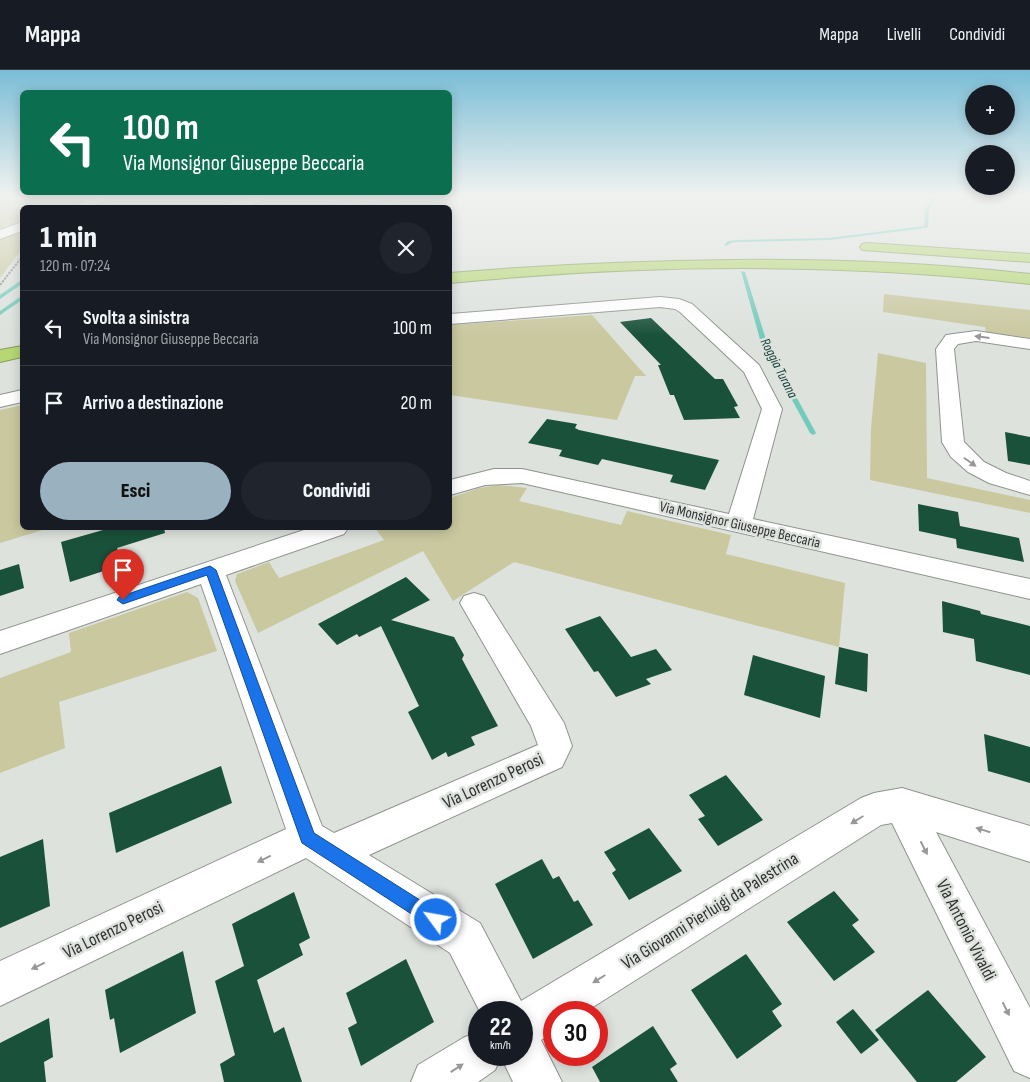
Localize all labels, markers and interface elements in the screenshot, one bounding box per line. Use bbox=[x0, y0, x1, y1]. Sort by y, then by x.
text: Mappa bbox=[25, 20, 81, 49]
text: Mappa bbox=[819, 24, 859, 45]
text: Livelli bbox=[887, 24, 921, 45]
text: Condividi bbox=[949, 24, 1005, 45]
map controls bbox=[965, 85, 1015, 195]
button: + bbox=[965, 85, 1015, 135]
text: 100 m bbox=[123, 107, 199, 150]
icon: left bbox=[40, 110, 105, 175]
button: − bbox=[965, 145, 1015, 195]
text: Via Monsignor Giuseppe Beccaria bbox=[123, 150, 365, 177]
text: 1 min bbox=[40, 220, 97, 256]
button: close bbox=[380, 222, 432, 274]
text: 120 m · 07:24 bbox=[40, 257, 110, 276]
text: Svolta a sinistra bbox=[83, 307, 190, 330]
icon: left bbox=[40, 314, 68, 342]
text: 100 m bbox=[393, 317, 432, 340]
text: Via Monsignor Giuseppe Beccaria bbox=[83, 330, 259, 349]
one-way arrow bbox=[973, 333, 989, 341]
water label: Roggia Turana bbox=[757, 335, 801, 401]
icon: arrive bbox=[40, 389, 68, 417]
text: Arrivo a destinazione bbox=[83, 392, 224, 415]
text: 20 m bbox=[400, 392, 432, 415]
one-way arrow bbox=[963, 457, 976, 467]
button: Esci bbox=[40, 462, 231, 520]
button: Condividi bbox=[241, 462, 432, 520]
street label: Via Monsignor Giuseppe Beccaria bbox=[658, 497, 823, 553]
pin bbox=[102, 549, 144, 600]
icon: arrive bbox=[109, 556, 137, 584]
street label: Via Lorenzo Perosi bbox=[439, 749, 547, 813]
one-way arrow bbox=[850, 816, 863, 825]
one-way arrow bbox=[976, 825, 991, 833]
one-way arrow bbox=[920, 841, 928, 856]
street label: Via Giovanni Pierluigi da Palestrina bbox=[618, 848, 802, 974]
one-way arrow bbox=[256, 854, 271, 863]
street label: Via Antonio Vivaldi bbox=[932, 876, 1000, 984]
position arrow bbox=[409, 893, 461, 945]
street label: Via Lorenzo Perosi bbox=[60, 897, 166, 963]
one-way arrow bbox=[31, 962, 45, 970]
one-way arrow bbox=[592, 974, 606, 983]
speed limit sign: 30 bbox=[543, 1001, 608, 1066]
one-way arrow bbox=[1002, 1001, 1010, 1016]
text: 22 bbox=[490, 1012, 511, 1043]
text: km/h bbox=[490, 1038, 511, 1053]
one-way arrow bbox=[450, 1063, 463, 1073]

